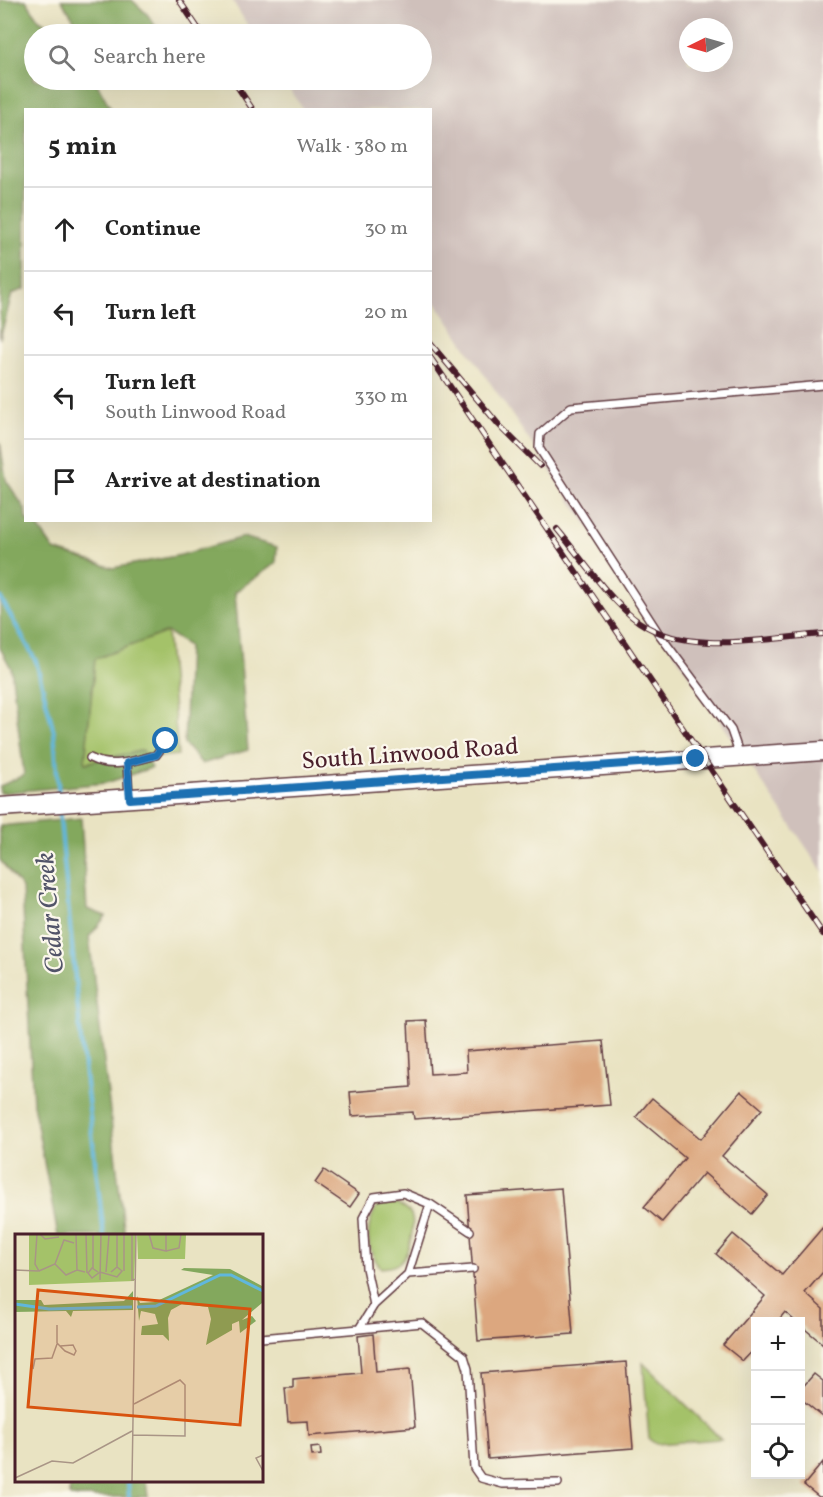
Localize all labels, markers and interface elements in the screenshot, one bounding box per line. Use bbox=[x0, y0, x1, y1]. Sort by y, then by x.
north arrow bbox=[679, 18, 733, 72]
search box bbox=[24, 24, 432, 90]
icon: search bbox=[45, 41, 78, 74]
text: Search here bbox=[93, 42, 206, 73]
text: 5 min bbox=[48, 129, 117, 165]
text: Walk · 380 m bbox=[296, 133, 408, 161]
icon: ahead bbox=[48, 213, 81, 246]
text: Continue bbox=[105, 214, 201, 245]
text: 30 m bbox=[364, 215, 408, 243]
icon: left bbox=[48, 297, 81, 330]
text: Turn left bbox=[105, 298, 196, 329]
text: 20 m bbox=[364, 299, 408, 327]
text: Turn left bbox=[105, 368, 196, 399]
icon: left bbox=[48, 381, 81, 414]
text: 330 m bbox=[354, 383, 408, 411]
text: South Linwood Road bbox=[105, 399, 286, 427]
icon: arrive bbox=[48, 465, 81, 498]
text: Arrive at destination bbox=[105, 466, 321, 497]
route start bbox=[152, 727, 178, 753]
street label: South Linwood Road bbox=[300, 730, 520, 780]
route end bbox=[682, 745, 708, 771]
water label: Cedar Creek bbox=[28, 851, 74, 975]
inset map bbox=[15, 1234, 262, 1482]
map controls bbox=[751, 1317, 805, 1479]
button: + bbox=[751, 1317, 805, 1371]
button: − bbox=[751, 1371, 805, 1425]
button: locate bbox=[751, 1425, 805, 1479]

